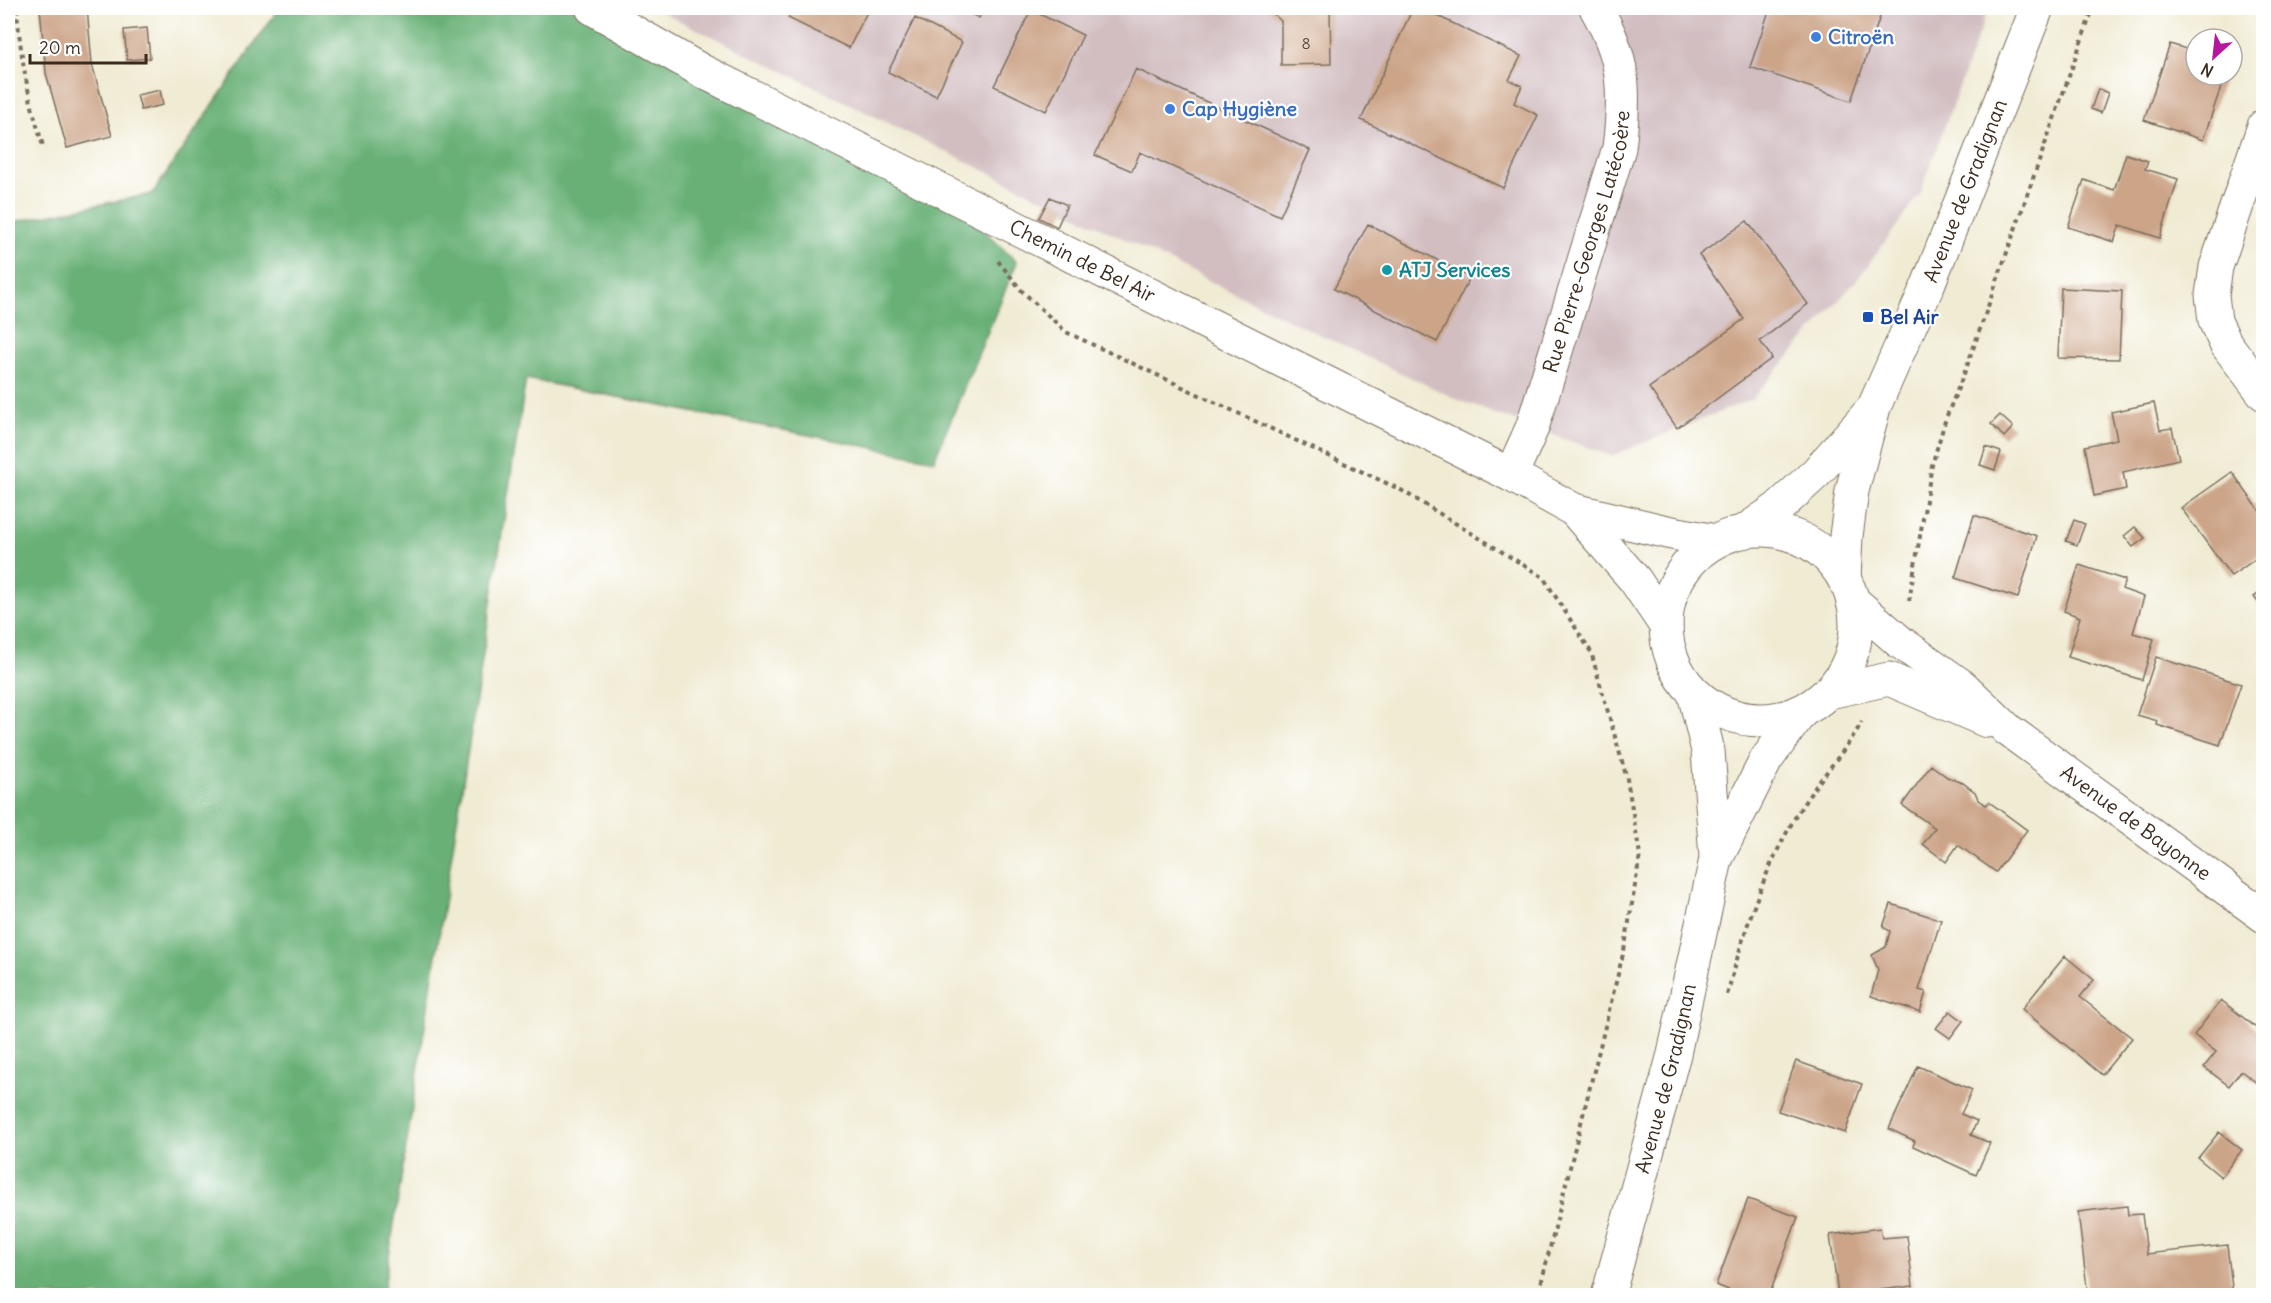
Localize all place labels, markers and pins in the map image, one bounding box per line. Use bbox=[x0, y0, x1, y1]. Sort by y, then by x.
place label: Citroën bbox=[1828, 24, 1894, 49]
marker: Citroën bbox=[1809, 30, 1823, 44]
place label: Cap Hygiène bbox=[1182, 96, 1297, 121]
marker: Cap Hygiène bbox=[1163, 102, 1177, 116]
place label: ATJ Services bbox=[1399, 257, 1510, 282]
marker: ATJ Services bbox=[1380, 263, 1394, 277]
place label: Bel Air bbox=[1880, 304, 1939, 329]
marker: Bel Air bbox=[1861, 310, 1875, 324]

